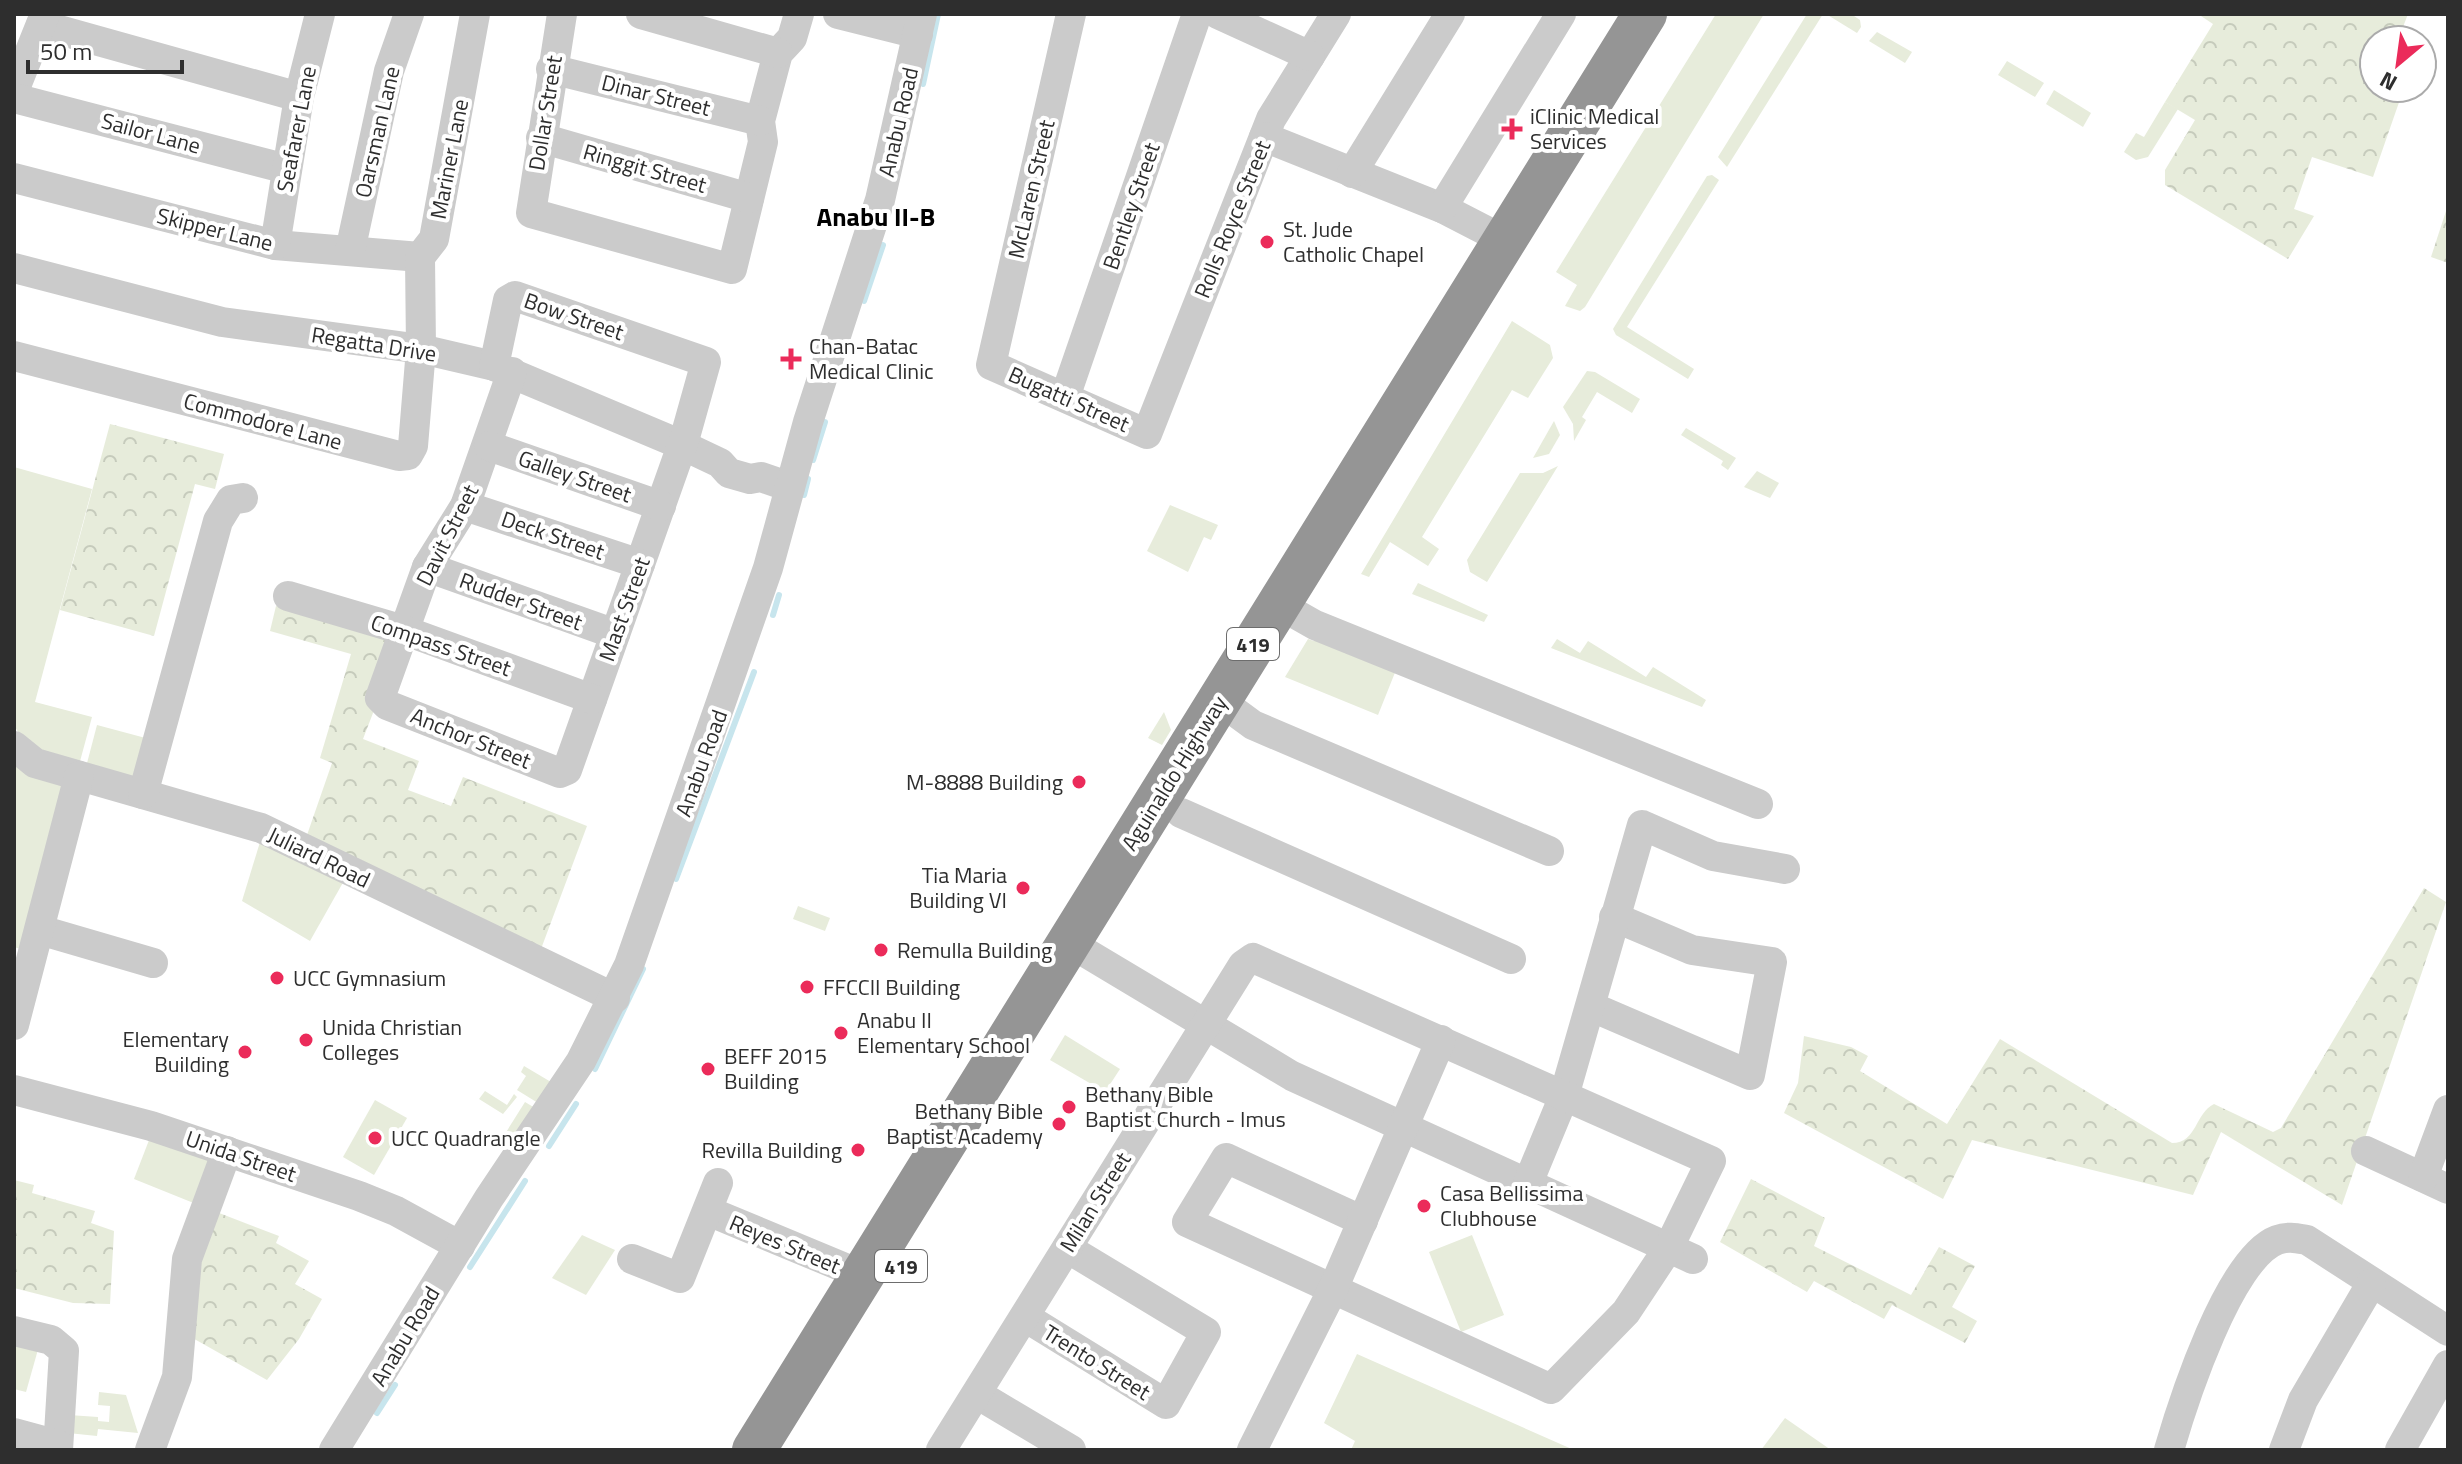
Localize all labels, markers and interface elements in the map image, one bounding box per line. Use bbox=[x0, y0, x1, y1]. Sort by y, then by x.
scale bar bbox=[28, 24, 182, 74]
north arrow bbox=[2358, 24, 2438, 104]
text: 50 m bbox=[40, 33, 92, 69]
street label: Dollar Street bbox=[519, 53, 571, 173]
street label: Seafarer Lane bbox=[267, 63, 325, 195]
street label: Oarsman Lane bbox=[345, 63, 409, 201]
text: N bbox=[2373, 63, 2403, 100]
street label: Anabu Road bbox=[869, 64, 927, 180]
street label: Dinar Street bbox=[598, 65, 714, 125]
street label: Mariner Lane bbox=[421, 96, 477, 222]
place label: iClinic Medical Services bbox=[1530, 99, 1659, 158]
street label: Sailor Lane bbox=[98, 103, 204, 163]
street label: McLaren Street bbox=[999, 116, 1064, 262]
marker: iClinic Medical Services bbox=[1501, 118, 1523, 140]
street label: Ringgit Street bbox=[579, 134, 711, 202]
street label: Rolls Royce Street bbox=[1185, 135, 1279, 303]
street label: Bentley Street bbox=[1093, 138, 1169, 274]
district label: Anabu II-B bbox=[817, 197, 935, 236]
street label: Skipper Lane bbox=[153, 198, 277, 260]
place label: St. Jude Catholic Chapel bbox=[1283, 212, 1424, 271]
marker: St. Jude Catholic Chapel bbox=[1258, 233, 1276, 251]
street label: Bow Street bbox=[520, 283, 629, 349]
street label: Regatta Drive bbox=[309, 317, 439, 371]
place label: Chan-Batac Medical Clinic bbox=[809, 329, 934, 388]
marker: Chan-Batac Medical Clinic bbox=[780, 348, 802, 370]
street label: Bugatti Street bbox=[1003, 357, 1135, 441]
street label: Commodore Lane bbox=[180, 384, 346, 458]
street label: Galley Street bbox=[514, 441, 636, 511]
street label: Davit Street bbox=[407, 478, 487, 592]
street label: Deck Street bbox=[497, 502, 609, 569]
street label: Mast Street bbox=[589, 552, 659, 666]
street label: Rudder Street bbox=[455, 563, 588, 639]
street label: Compass Street bbox=[366, 605, 516, 685]
road number: 419 bbox=[1227, 628, 1279, 660]
street label: Aguinaldo Highway bbox=[1113, 688, 1236, 857]
street label: Anchor Street bbox=[406, 698, 537, 778]
street label: Anabu Road bbox=[666, 705, 736, 821]
place label: M-8888 Building bbox=[906, 765, 1063, 799]
marker: M-8888 Building bbox=[1070, 773, 1088, 791]
street label: Juliard Road bbox=[262, 818, 376, 896]
place label: Tia Maria Building VI bbox=[909, 858, 1007, 917]
marker: Tia Maria Building VI bbox=[1014, 879, 1032, 897]
place label: Remulla Building bbox=[897, 933, 1052, 967]
marker: Remulla Building bbox=[872, 941, 890, 959]
place label: UCC Gymnasium bbox=[293, 961, 446, 995]
marker: UCC Gymnasium bbox=[268, 969, 286, 987]
place label: FFCCII Building bbox=[823, 970, 960, 1004]
marker: FFCCII Building bbox=[798, 978, 816, 996]
place label: Anabu II Elementary School bbox=[857, 1003, 1030, 1062]
place label: Unida Christian Colleges bbox=[322, 1010, 462, 1069]
place label: Elementary Building bbox=[122, 1022, 229, 1081]
marker: Anabu II Elementary School bbox=[832, 1024, 850, 1042]
marker: Unida Christian Colleges bbox=[297, 1031, 315, 1049]
place label: BEFF 2015 Building bbox=[724, 1039, 827, 1098]
marker: Elementary Building bbox=[236, 1043, 254, 1061]
marker: BEFF 2015 Building bbox=[699, 1060, 717, 1078]
place label: Bethany Bible Baptist Church - Imus bbox=[1085, 1077, 1286, 1136]
place label: Bethany Bible Baptist Academy bbox=[886, 1094, 1043, 1153]
marker: Bethany Bible Baptist Church - Imus bbox=[1060, 1098, 1078, 1116]
marker: Bethany Bible Baptist Academy bbox=[1050, 1115, 1068, 1133]
street label: Unida Street bbox=[181, 1121, 301, 1191]
place label: UCC Quadrangle bbox=[391, 1121, 541, 1155]
marker: UCC Quadrangle bbox=[366, 1129, 384, 1147]
place label: Revilla Building bbox=[702, 1133, 842, 1167]
marker: Revilla Building bbox=[849, 1141, 867, 1159]
street label: Milan Street bbox=[1051, 1145, 1139, 1259]
place label: Casa Bellissima Clubhouse bbox=[1440, 1176, 1583, 1235]
marker: Casa Bellissima Clubhouse bbox=[1415, 1197, 1433, 1215]
street label: Reyes Street bbox=[724, 1205, 846, 1283]
road number: 419 bbox=[875, 1250, 927, 1282]
street label: Anabu Road bbox=[362, 1279, 448, 1393]
street label: Trento Street bbox=[1037, 1316, 1157, 1409]

